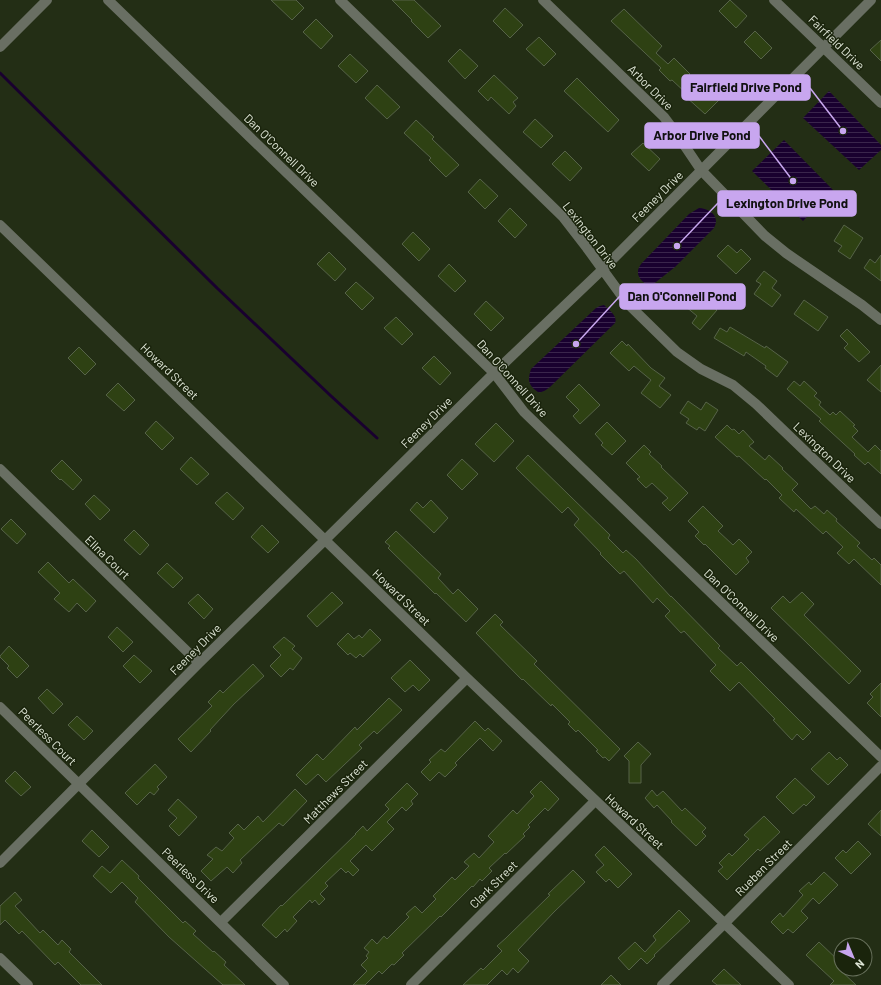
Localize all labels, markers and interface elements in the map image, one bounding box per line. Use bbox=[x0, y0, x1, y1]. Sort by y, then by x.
street label: Fairfield Drive bbox=[806, 12, 868, 72]
street label: Arbor Drive bbox=[625, 61, 677, 113]
callout: Fairfield Drive Pond bbox=[682, 75, 810, 100]
text: Fairfield Drive Pond bbox=[690, 79, 802, 95]
street label: Dan O'Connell Drive bbox=[241, 111, 323, 189]
callout: Arbor Drive Pond bbox=[645, 123, 759, 148]
text: Arbor Drive Pond bbox=[653, 127, 751, 143]
street label: Feeney Drive bbox=[629, 168, 685, 224]
callout: Lexington Drive Pond bbox=[718, 191, 856, 216]
text: Lexington Drive Pond bbox=[726, 195, 848, 211]
street label: Lexington Drive bbox=[561, 199, 621, 271]
callout: Dan O'Connell Pond bbox=[620, 284, 745, 309]
text: Dan O'Connell Pond bbox=[627, 288, 737, 304]
street label: Dan O'Connell Drive bbox=[475, 336, 551, 420]
street label: Howard Street bbox=[138, 340, 202, 402]
street label: Feeney Drive bbox=[398, 394, 454, 450]
street label: Lexington Drive bbox=[791, 419, 859, 485]
street label: Ellna Court bbox=[83, 532, 133, 582]
street label: Howard Street bbox=[370, 566, 434, 628]
street label: Dan O'Connell Drive bbox=[701, 566, 783, 644]
street label: Feeney Drive bbox=[167, 621, 223, 677]
street label: Peerless Court bbox=[16, 704, 80, 768]
street label: Matthews Street bbox=[300, 756, 370, 826]
street label: Howard Street bbox=[603, 790, 667, 852]
street label: Rueben Street bbox=[732, 836, 794, 898]
street label: Peerless Drive bbox=[160, 844, 222, 906]
street label: Clark Street bbox=[466, 857, 520, 911]
north arrow bbox=[833, 937, 873, 977]
text: N bbox=[853, 957, 867, 972]

